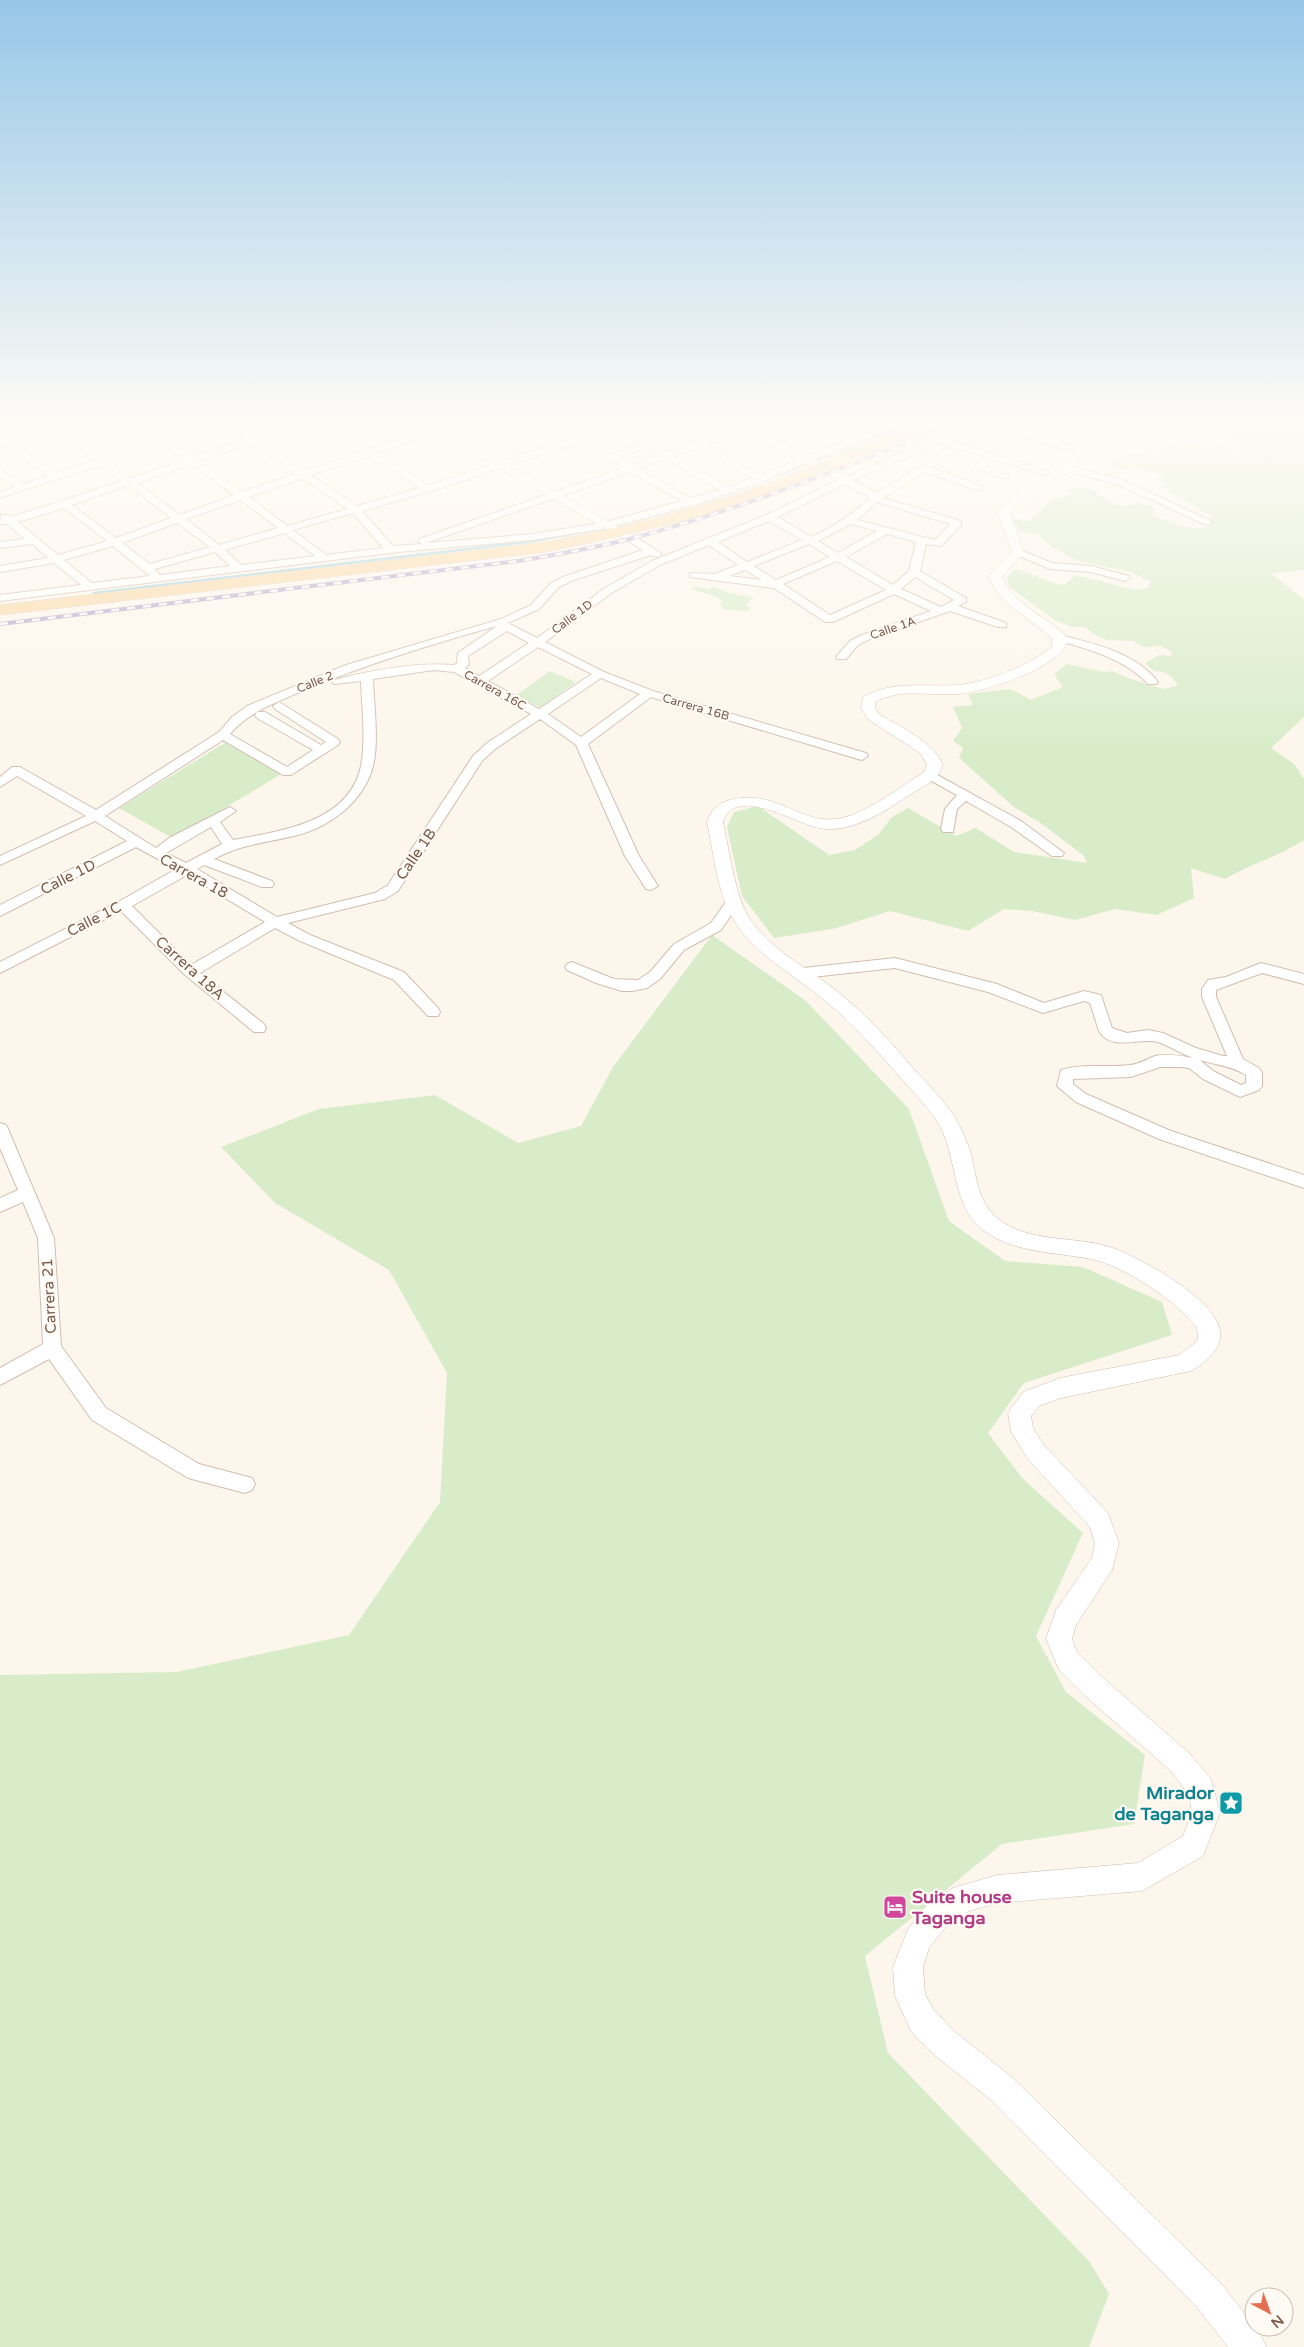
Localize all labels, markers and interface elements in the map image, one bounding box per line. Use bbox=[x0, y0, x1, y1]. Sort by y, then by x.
street label: Calle 1D bbox=[549, 597, 595, 637]
street label: Calle 1A bbox=[868, 614, 918, 642]
street label: Carrera 16C bbox=[462, 667, 528, 713]
street label: Calle 2 bbox=[295, 668, 335, 696]
street label: Carrera 16B bbox=[661, 691, 731, 723]
street label: Calle 1B bbox=[392, 825, 440, 883]
street label: Carrera 18 bbox=[157, 850, 231, 902]
street label: Calle 1D bbox=[37, 855, 99, 899]
street label: Calle 1C bbox=[64, 898, 124, 940]
street label: Carrera 18A bbox=[152, 932, 228, 1004]
street label: Carrera 21 bbox=[38, 1258, 60, 1334]
place label: Mirador de Taganga bbox=[1114, 1782, 1215, 1825]
place icon: Mirador de Taganga bbox=[1218, 1790, 1244, 1816]
place label: Suite house Taganga bbox=[911, 1886, 1012, 1929]
hotel icon: Suite house Taganga bbox=[882, 1894, 908, 1920]
north arrow bbox=[1244, 2287, 1294, 2337]
text: N bbox=[1267, 2311, 1287, 2332]

